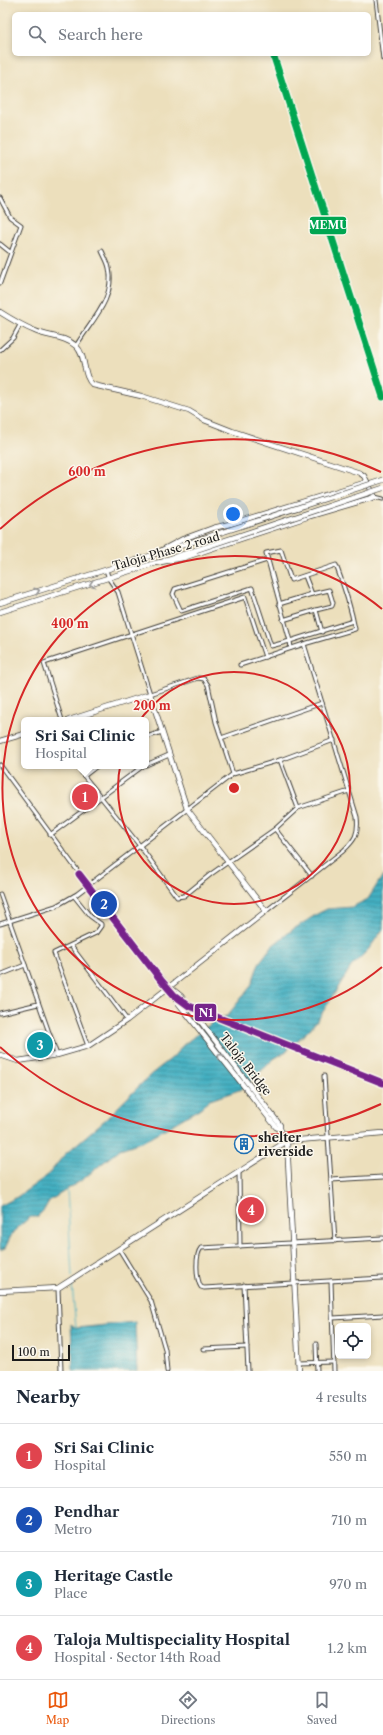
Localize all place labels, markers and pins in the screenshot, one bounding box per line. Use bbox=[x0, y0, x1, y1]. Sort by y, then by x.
centre of rings bbox=[227, 781, 241, 795]
pin: 1 bbox=[72, 782, 98, 812]
pin: 2 bbox=[91, 889, 117, 919]
pin: 3 bbox=[27, 1030, 53, 1060]
place label: shelter riverside bbox=[258, 1130, 313, 1159]
building icon: shelter riverside bbox=[233, 1133, 255, 1155]
pin: 4 bbox=[238, 1195, 264, 1225]

